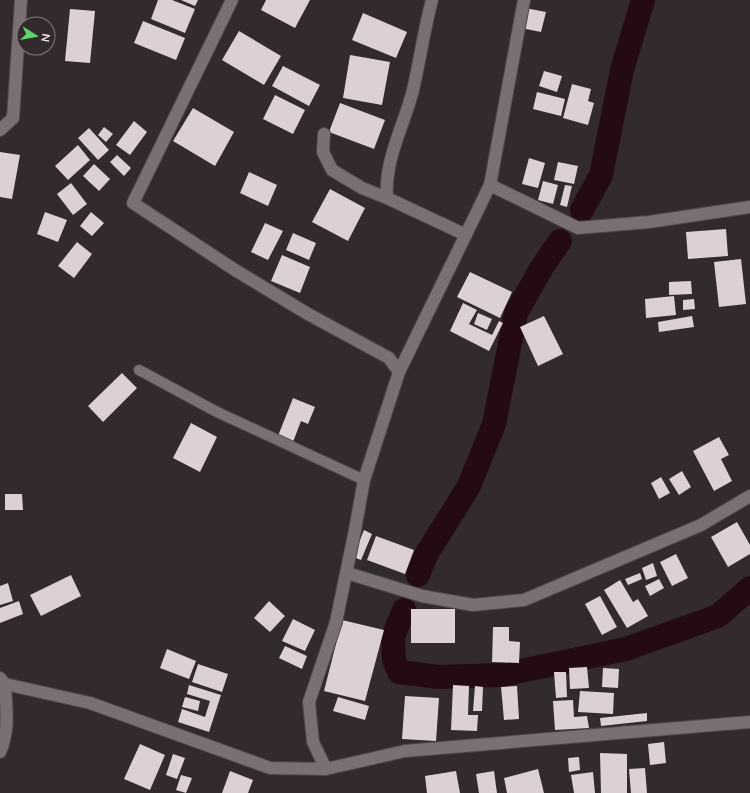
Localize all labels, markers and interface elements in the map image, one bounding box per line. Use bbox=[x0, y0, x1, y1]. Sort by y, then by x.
north arrow bbox=[16, 16, 56, 56]
text: N bbox=[38, 32, 53, 43]

